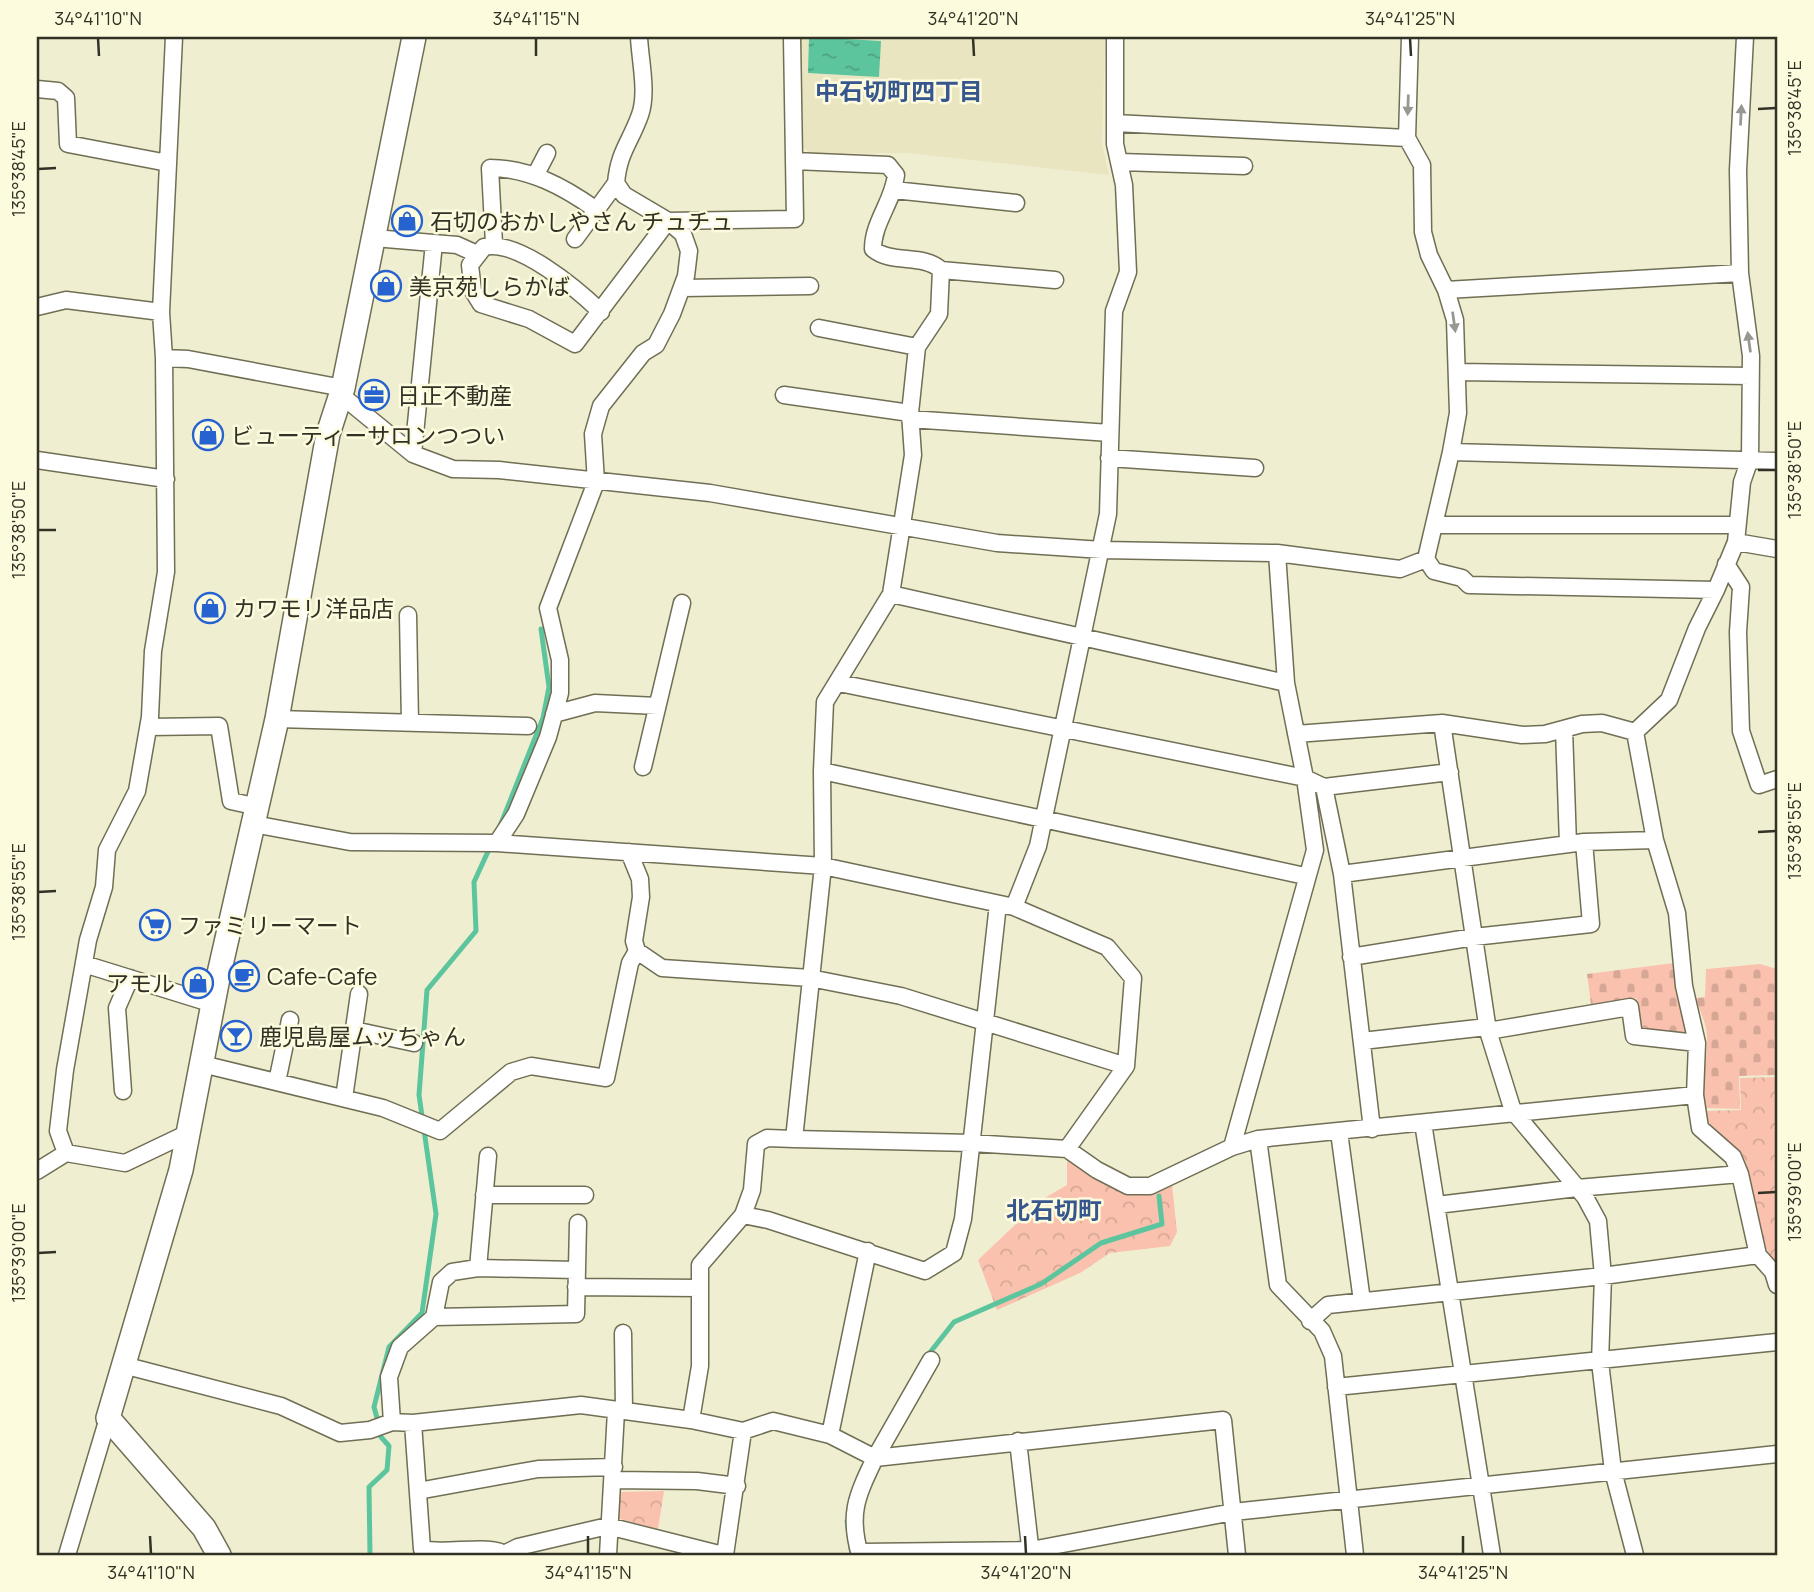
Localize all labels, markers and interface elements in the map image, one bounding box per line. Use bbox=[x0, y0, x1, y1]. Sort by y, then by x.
text: 34°41'10"N bbox=[54, 6, 142, 30]
text: 34°41'15"N bbox=[493, 6, 579, 30]
text: 34°41'20"N bbox=[928, 6, 1018, 30]
text: 34°41'25"N bbox=[1365, 6, 1455, 30]
text: 135°38'45"E bbox=[1782, 60, 1806, 156]
district label: 中石切町四丁目 bbox=[815, 74, 983, 107]
one-way arrow bbox=[1403, 94, 1414, 116]
one-way arrow bbox=[1735, 104, 1746, 126]
text: 135°38'45"E bbox=[6, 121, 30, 217]
shop icon: 石切のおかしやさん チュチュ bbox=[390, 204, 424, 238]
place label: 石切のおかしやさん チュチュ bbox=[430, 205, 733, 237]
shop icon: 美京苑しらかば bbox=[369, 269, 403, 303]
place label: 美京苑しらかば bbox=[409, 270, 570, 302]
one-way arrow bbox=[1449, 311, 1460, 333]
one-way arrow bbox=[1744, 331, 1755, 353]
office icon: 日正不動産 bbox=[357, 378, 391, 412]
place label: 日正不動産 bbox=[397, 379, 512, 411]
shop icon: ビューティーサロンつつい bbox=[191, 418, 225, 452]
place label: ビューティーサロンつつい bbox=[231, 419, 505, 451]
text: 135°38'50"E bbox=[1782, 421, 1806, 519]
text: 135°38'50"E bbox=[6, 481, 30, 579]
shop icon: カワモリ洋品店 bbox=[193, 591, 227, 625]
place label: カワモリ洋品店 bbox=[233, 592, 394, 624]
text: 135°38'55"E bbox=[1782, 782, 1806, 880]
text: 135°38'55"E bbox=[6, 843, 30, 941]
supermarket icon: ファミリーマート bbox=[138, 908, 172, 942]
place label: ファミリーマート bbox=[178, 909, 362, 941]
cafe icon: Cafe-Cafe bbox=[227, 959, 261, 993]
place label: Cafe-Cafe bbox=[267, 960, 377, 992]
shop icon: アモル bbox=[181, 966, 215, 1000]
place label: アモル bbox=[106, 967, 175, 999]
bar icon: 鹿児島屋ムッちゃん bbox=[219, 1019, 253, 1053]
place label: 鹿児島屋ムッちゃん bbox=[259, 1020, 466, 1052]
text: 135°39'00"E bbox=[1782, 1142, 1806, 1242]
district label: 北石切町 bbox=[1006, 1193, 1102, 1226]
text: 135°39'00"E bbox=[6, 1203, 30, 1303]
text: 34°41'10"N bbox=[107, 1560, 195, 1584]
text: 34°41'15"N bbox=[545, 1560, 631, 1584]
text: 34°41'20"N bbox=[981, 1560, 1071, 1584]
text: 34°41'25"N bbox=[1418, 1560, 1508, 1584]

